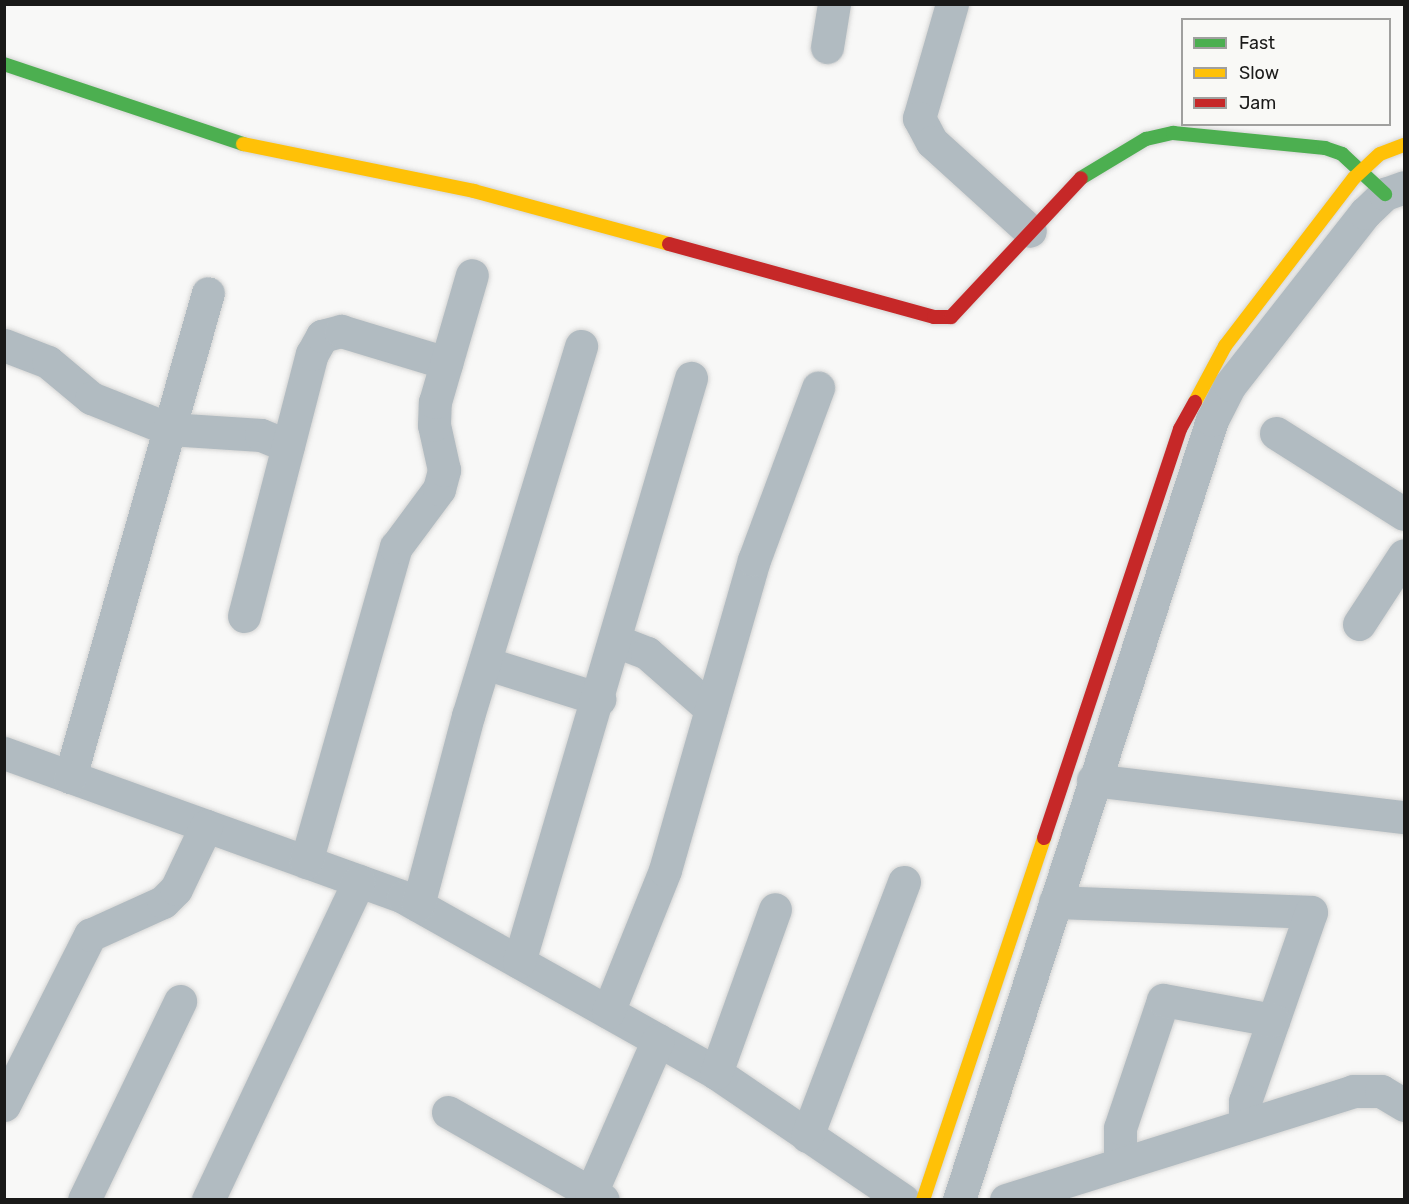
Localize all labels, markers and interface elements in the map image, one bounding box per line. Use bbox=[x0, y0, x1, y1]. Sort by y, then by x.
legend bbox=[1181, 18, 1391, 126]
text: Fast bbox=[1239, 32, 1275, 54]
text: Slow bbox=[1239, 62, 1279, 84]
text: Jam bbox=[1239, 92, 1276, 114]

